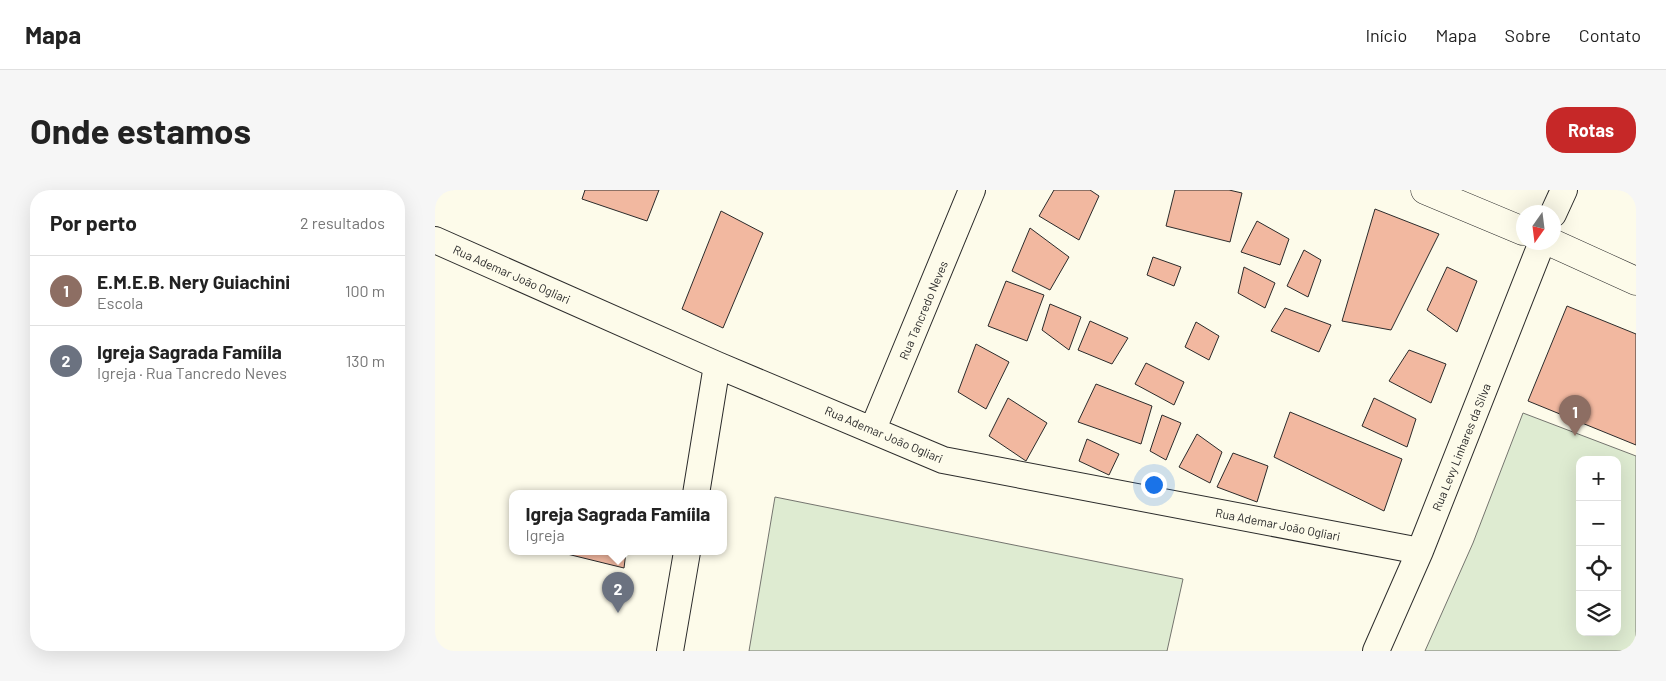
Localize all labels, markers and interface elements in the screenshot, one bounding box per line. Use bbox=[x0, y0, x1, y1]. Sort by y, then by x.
text: Mapa bbox=[25, 20, 81, 49]
text: Início bbox=[1365, 24, 1407, 46]
text: Mapa bbox=[1435, 24, 1477, 46]
text: Sobre bbox=[1505, 24, 1551, 46]
text: Contato bbox=[1579, 24, 1641, 46]
button: Rotas bbox=[1546, 107, 1636, 153]
text: Onde estamos bbox=[30, 109, 251, 151]
north arrow bbox=[1516, 205, 1561, 250]
text: Por perto bbox=[50, 210, 137, 235]
text: 2 resultados bbox=[300, 213, 385, 232]
street label: Rua Ademar João Ogliari bbox=[451, 242, 573, 306]
street label: Rua Tancredo Neves bbox=[896, 258, 950, 361]
text: E.M.E.B. Nery Guiachini bbox=[97, 270, 290, 293]
text: 1 bbox=[63, 281, 69, 300]
text: 100 m bbox=[345, 281, 385, 300]
text: Escola bbox=[97, 293, 143, 312]
text: Igreja Sagrada Famíila bbox=[97, 340, 282, 363]
text: 2 bbox=[62, 351, 70, 370]
text: 130 m bbox=[346, 351, 385, 370]
text: Igreja · Rua Tancredo Neves bbox=[97, 363, 287, 382]
street label: Rua Levy Linhares da Silva bbox=[1429, 381, 1493, 513]
pin: 1 bbox=[1559, 395, 1591, 436]
street label: Rua Ademar João Ogliari bbox=[823, 403, 945, 465]
map controls bbox=[1576, 456, 1621, 636]
button: + bbox=[1576, 456, 1621, 501]
your location bbox=[1141, 472, 1167, 498]
popup bbox=[509, 490, 727, 555]
button: − bbox=[1576, 501, 1621, 546]
text: Igreja Sagrada Famíila bbox=[526, 502, 710, 525]
street label: Rua Ademar João Ogliari bbox=[1214, 505, 1342, 543]
text: Igreja bbox=[526, 525, 565, 544]
button: locate bbox=[1576, 546, 1621, 591]
pin: 2 bbox=[602, 572, 634, 613]
button: layers bbox=[1576, 591, 1621, 636]

